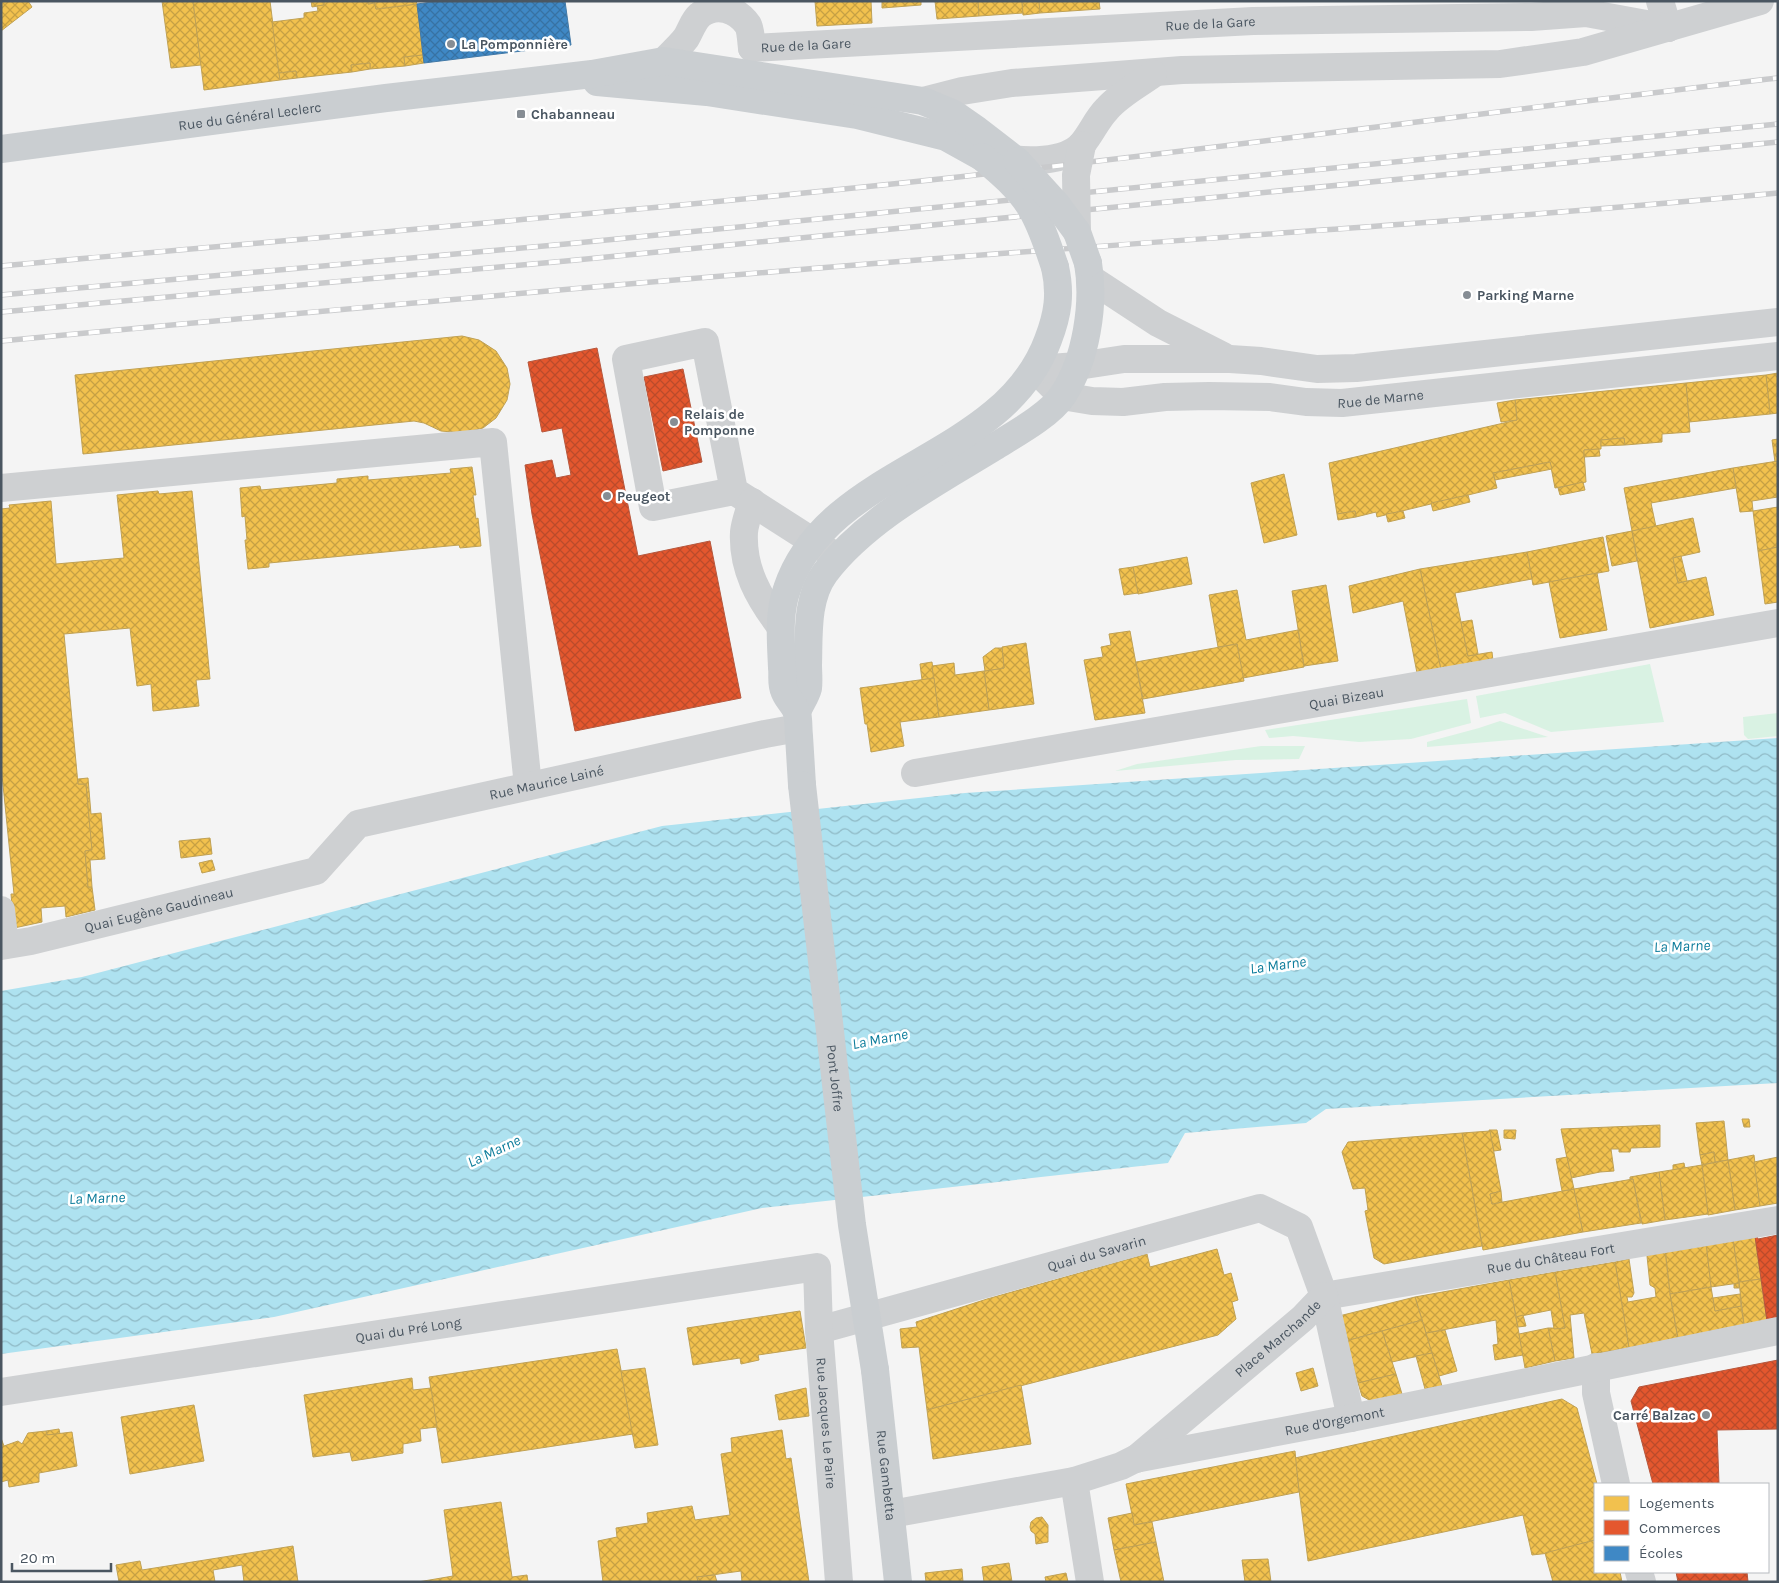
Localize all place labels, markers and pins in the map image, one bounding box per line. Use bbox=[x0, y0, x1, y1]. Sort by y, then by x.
place label: La Pomponnière bbox=[461, 36, 568, 53]
marker: La Pomponnière bbox=[445, 38, 457, 50]
place label: Chabanneau bbox=[531, 106, 615, 123]
marker: Chabanneau bbox=[515, 108, 527, 120]
place label: Parking Marne bbox=[1477, 287, 1574, 304]
marker: Parking Marne bbox=[1461, 289, 1473, 301]
place label: Relais de Pomponne bbox=[684, 406, 755, 439]
marker: Relais de Pomponne bbox=[668, 416, 680, 428]
place label: Peugeot bbox=[617, 488, 671, 505]
marker: Peugeot bbox=[601, 490, 613, 502]
place label: Carré Balzac bbox=[1613, 1407, 1696, 1424]
marker: Carré Balzac bbox=[1700, 1409, 1712, 1421]

